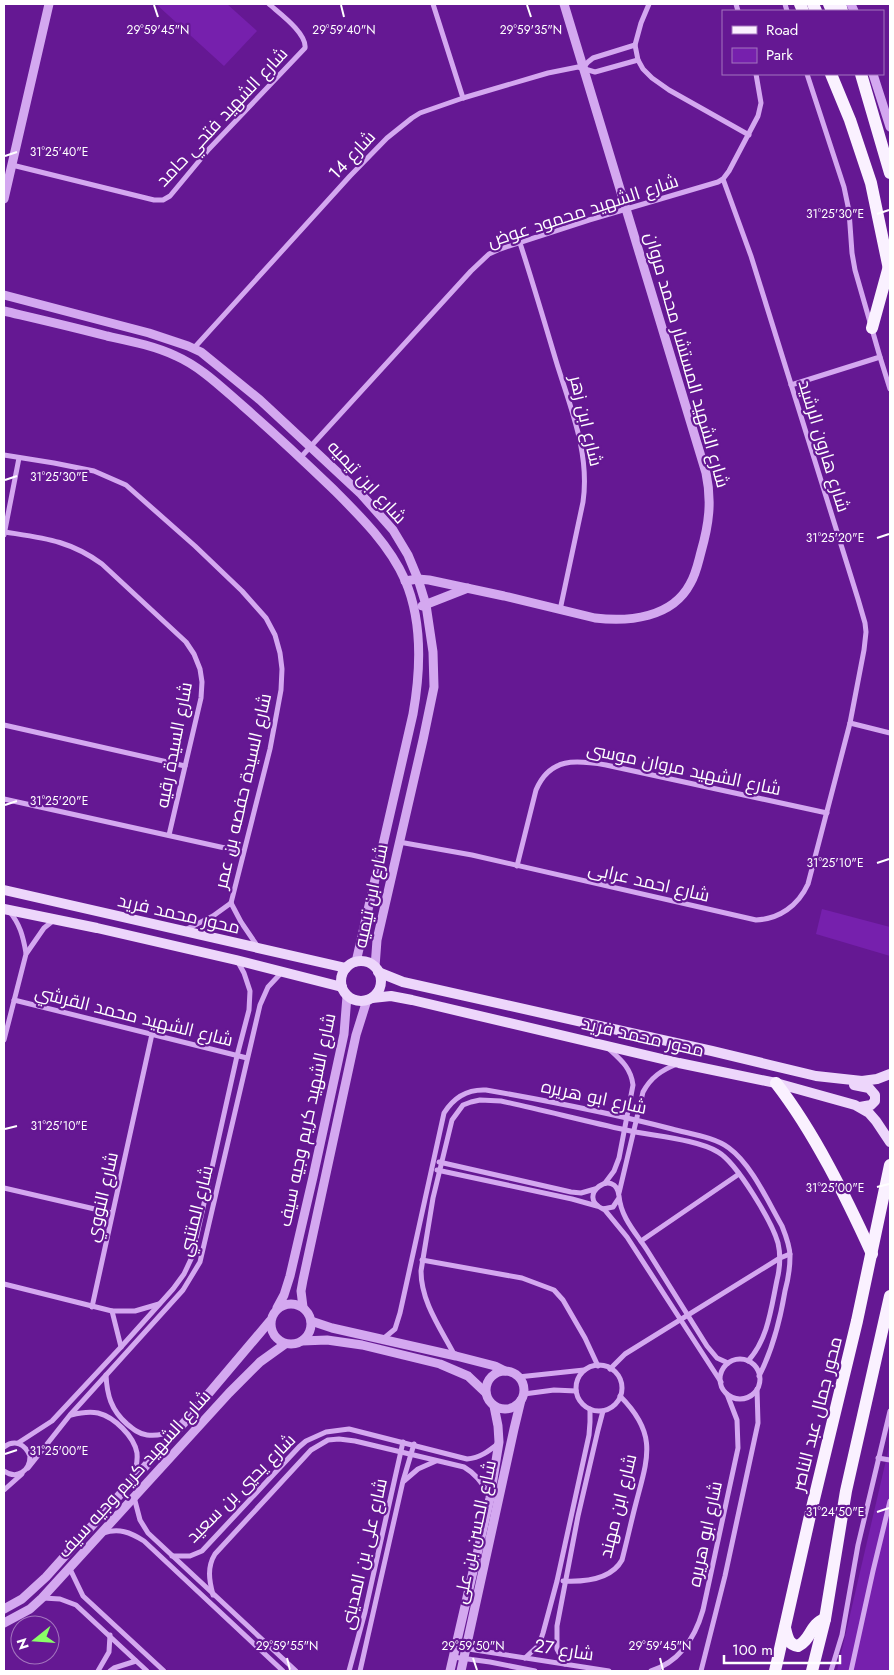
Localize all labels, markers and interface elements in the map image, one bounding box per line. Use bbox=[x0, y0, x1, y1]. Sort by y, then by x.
legend bbox=[722, 10, 884, 75]
text: Road bbox=[766, 19, 798, 41]
text: 29°59'45"N bbox=[127, 21, 189, 39]
text: 29°59'40"N bbox=[312, 21, 376, 39]
text: 29°59'35"N bbox=[500, 21, 562, 39]
street label: شارع الشهيد فتحي حامد bbox=[150, 41, 295, 193]
text: Park bbox=[766, 44, 793, 66]
street label: شارع 14 bbox=[322, 125, 382, 185]
text: 31°25'40"E bbox=[30, 143, 88, 161]
street label: شارع الشهيد محمود عوض bbox=[484, 168, 682, 254]
text: 31°25'30"E bbox=[806, 205, 864, 223]
street label: شارع الشهيد المستشار محمد مروان bbox=[638, 229, 736, 491]
street label: شارع ابن زهر bbox=[563, 372, 609, 469]
street label: شارع هارون الرشيد bbox=[792, 377, 856, 515]
street label: شارع ابن تيميه bbox=[321, 434, 413, 530]
text: 31°25'30"E bbox=[30, 468, 88, 486]
text: 31°25'20"E bbox=[806, 529, 864, 547]
street label: شارع السيدة رقيه bbox=[149, 680, 199, 810]
street label: شارع السيدة حفصه بن عمر bbox=[208, 691, 278, 892]
street label: شارع الشهيد مروان موسى bbox=[585, 736, 783, 802]
text: 31°25'20"E bbox=[30, 792, 88, 810]
street label: شارع ابن تيميه bbox=[347, 842, 395, 950]
text: 31°25'10"E bbox=[806, 854, 864, 872]
street label: شارع احمد عرابى bbox=[586, 855, 712, 909]
street label: محور محمد فريد bbox=[115, 887, 243, 941]
street label: شارع الشهيد محمد القرشي bbox=[32, 979, 236, 1053]
street label: محور محمد فريد bbox=[579, 1010, 707, 1064]
street label: شارع الشهيد كريم وجيه سيف bbox=[272, 1011, 342, 1229]
street label: شارع ابو هريره bbox=[539, 1073, 649, 1121]
text: 31°25'10"E bbox=[30, 1117, 88, 1135]
street label: شارع النووي bbox=[79, 1149, 126, 1245]
street label: شارع المتنبي bbox=[172, 1163, 221, 1259]
text: 31°25'00"E bbox=[806, 1179, 864, 1197]
street label: محور جمال عبد الناصر bbox=[785, 1334, 849, 1495]
street label: شارع الشهيد كريم وجيه سيف bbox=[51, 1384, 217, 1564]
street label: شارع يحيي بن سعيد bbox=[180, 1427, 302, 1549]
text: 31°25'00"E bbox=[30, 1442, 88, 1460]
street label: شارع ابن مهند bbox=[593, 1451, 643, 1561]
street label: شارع الحسن بن على bbox=[447, 1458, 503, 1606]
street label: شارع على بن المدينى bbox=[334, 1476, 394, 1632]
street label: شارع ابو هريره bbox=[681, 1479, 729, 1589]
text: 31°24'50"E bbox=[806, 1503, 864, 1521]
north arrow bbox=[10, 1615, 60, 1665]
street label: شارع 27 bbox=[532, 1632, 596, 1668]
scale bar bbox=[724, 1632, 840, 1664]
text: N bbox=[11, 1636, 34, 1652]
text: 29°59'55"N bbox=[256, 1637, 318, 1655]
text: 29°59'50"N bbox=[441, 1637, 505, 1655]
text: 29°59'45"N bbox=[629, 1637, 691, 1655]
text: 100 m bbox=[732, 1639, 773, 1661]

